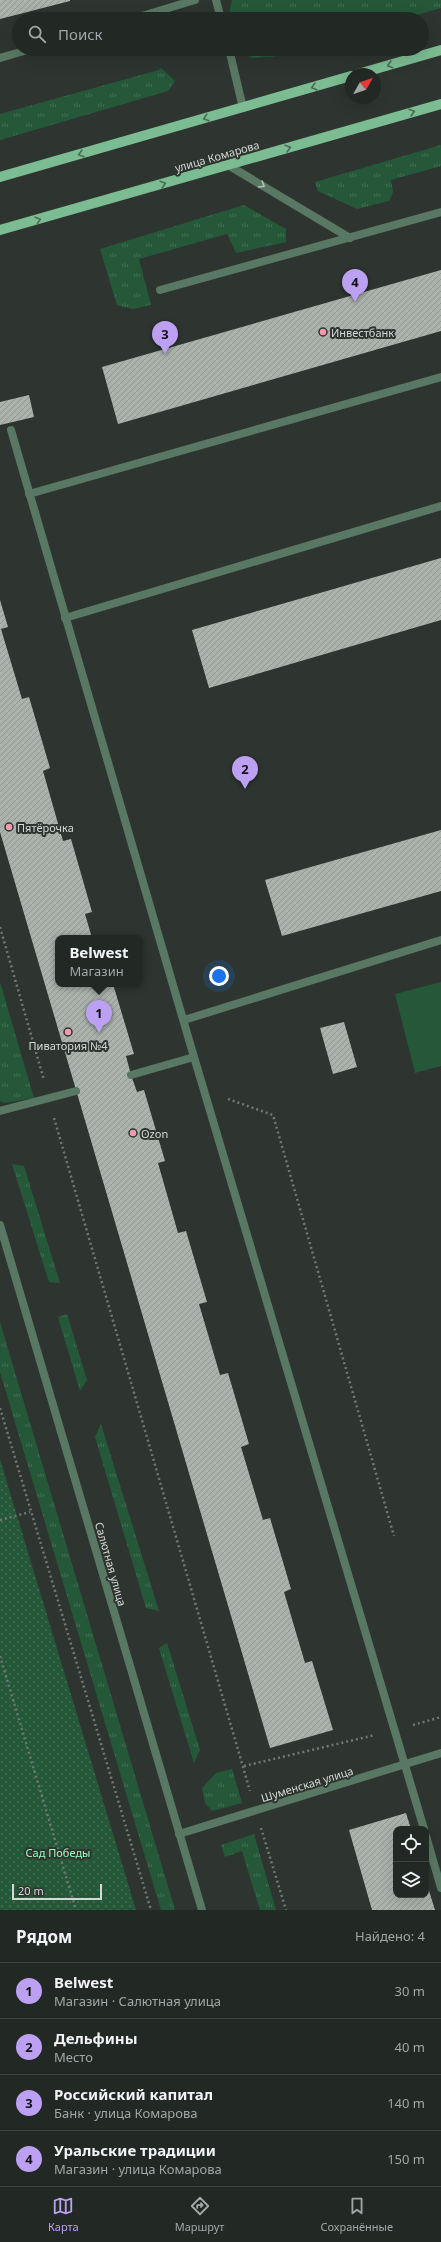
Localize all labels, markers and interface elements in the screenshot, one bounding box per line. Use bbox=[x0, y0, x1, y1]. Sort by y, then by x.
search box bbox=[12, 12, 429, 56]
icon: search bbox=[26, 23, 48, 45]
text: Поиск bbox=[58, 24, 103, 44]
one-way arrow bbox=[387, 60, 394, 69]
north arrow bbox=[345, 68, 381, 104]
one-way arrow bbox=[310, 82, 317, 91]
one-way arrow bbox=[409, 108, 416, 117]
one-way arrow bbox=[203, 113, 210, 122]
street label: улица Комарова bbox=[173, 137, 261, 175]
one-way arrow bbox=[284, 144, 291, 153]
one-way arrow bbox=[78, 149, 85, 158]
one-way arrow bbox=[159, 180, 166, 189]
one-way arrow bbox=[258, 181, 265, 188]
one-way arrow bbox=[34, 216, 41, 224]
pin: 4 bbox=[342, 269, 368, 302]
pin: 3 bbox=[152, 321, 178, 354]
place label: Инвестбанк bbox=[331, 325, 394, 340]
marker: Инвестбанк bbox=[318, 327, 328, 337]
pin: 2 bbox=[232, 756, 258, 789]
place label: Пятёрочка bbox=[17, 820, 74, 835]
marker: Пятёрочка bbox=[4, 822, 14, 832]
popup bbox=[55, 935, 143, 987]
text: Belwest bbox=[69, 942, 129, 962]
text: Магазин bbox=[69, 962, 124, 980]
your location bbox=[209, 966, 229, 986]
pin: 1 bbox=[86, 1000, 112, 1033]
marker: Пиватория №4 bbox=[63, 1027, 73, 1037]
place label: Пиватория №4 bbox=[29, 1038, 108, 1053]
place label: Ozon bbox=[141, 1126, 168, 1141]
marker: Ozon bbox=[128, 1128, 138, 1138]
street label: Салютная улица bbox=[92, 1520, 130, 1608]
street label: Шуменская улица bbox=[259, 1763, 355, 1805]
map controls bbox=[393, 1826, 429, 1898]
button: locate bbox=[393, 1826, 429, 1862]
park label: Сад Победы bbox=[26, 1845, 90, 1860]
button: layers bbox=[393, 1862, 429, 1898]
scale bar bbox=[12, 1882, 102, 1901]
text: 20 m bbox=[18, 1883, 44, 1898]
text: Рядом bbox=[16, 1925, 72, 1948]
text: Найдено: 4 bbox=[355, 1927, 425, 1945]
text: Belwest bbox=[54, 1972, 113, 1992]
text: 1 bbox=[25, 1982, 33, 2000]
text: 30 m bbox=[395, 1982, 425, 2000]
text: Магазин · Салютная улица bbox=[54, 1992, 221, 2010]
text: Дельфины bbox=[54, 2028, 138, 2048]
text: 2 bbox=[25, 2038, 33, 2056]
text: 40 m bbox=[395, 2038, 425, 2056]
text: Место bbox=[54, 2048, 93, 2066]
text: Российский капитал bbox=[54, 2084, 213, 2104]
text: 3 bbox=[25, 2094, 33, 2112]
text: 140 m bbox=[387, 2094, 425, 2112]
text: Банк · улица Комарова bbox=[54, 2104, 198, 2122]
text: Уральские традиции bbox=[54, 2140, 216, 2160]
text: 4 bbox=[25, 2150, 33, 2168]
text: 150 m bbox=[387, 2150, 425, 2168]
text: Магазин · улица Комарова bbox=[54, 2160, 222, 2178]
tab: Карта bbox=[48, 2195, 79, 2234]
tab: Маршрут bbox=[175, 2195, 224, 2234]
tab: Сохранённые bbox=[320, 2195, 393, 2234]

